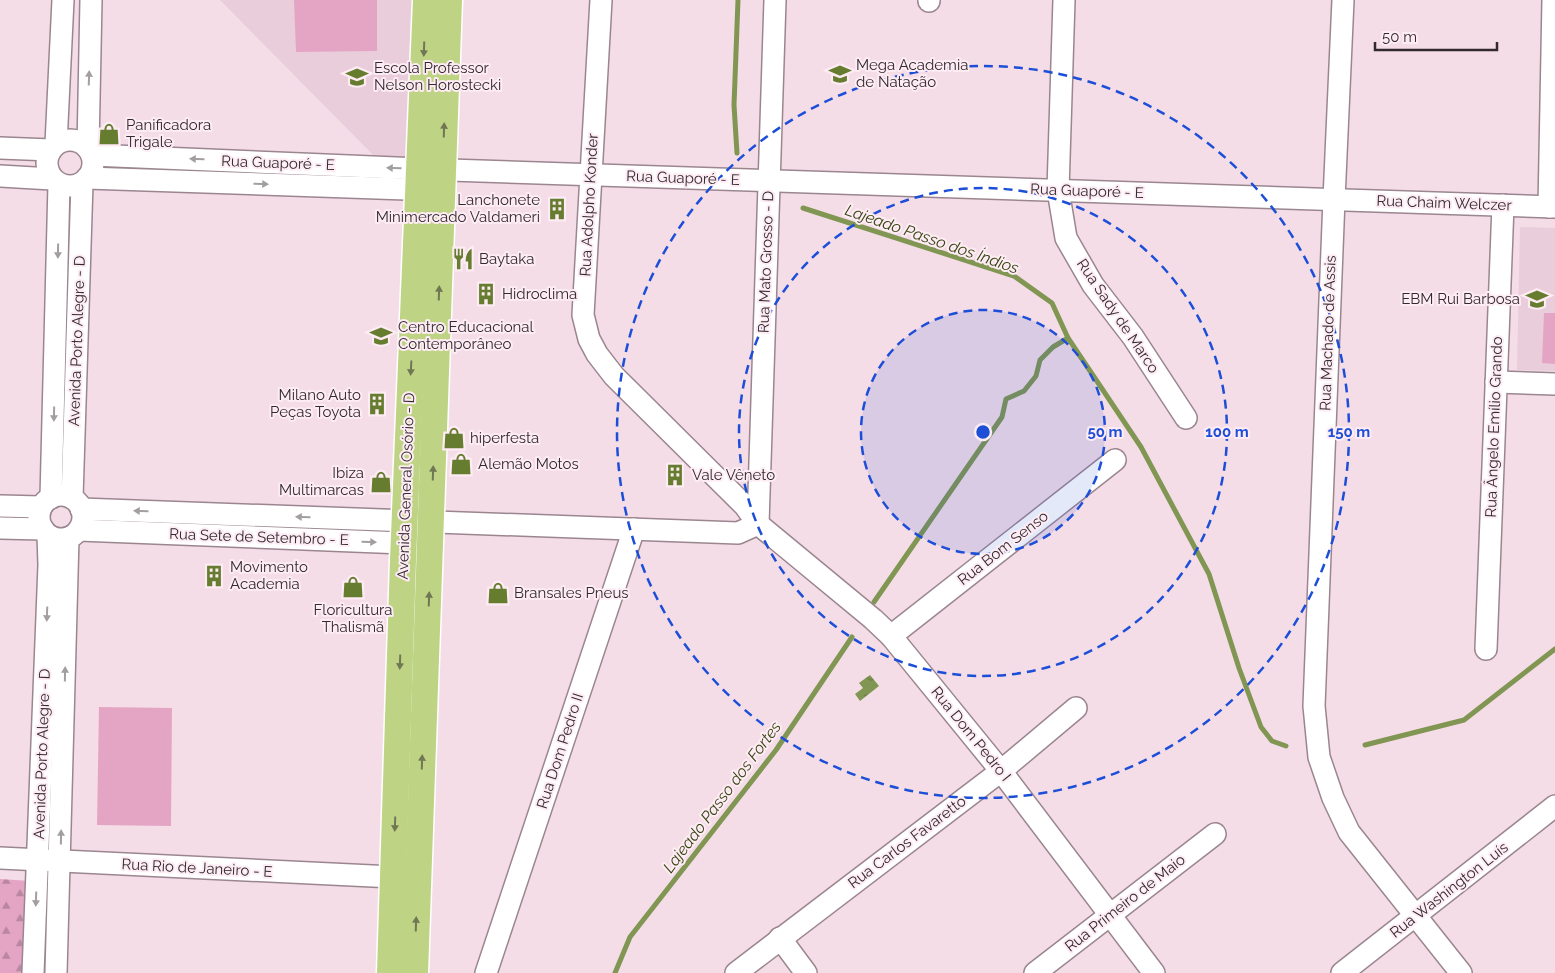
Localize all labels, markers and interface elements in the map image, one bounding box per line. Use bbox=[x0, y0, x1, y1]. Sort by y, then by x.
scale bar bbox=[1375, 20, 1498, 52]
text: 50 m bbox=[1382, 28, 1417, 46]
one-way arrow bbox=[420, 41, 428, 57]
place label: Mega Academia de Natação bbox=[856, 56, 968, 91]
place label: Escola Professor Nelson Horostecki bbox=[374, 59, 501, 94]
school or university icon: Mega Academia de Natação bbox=[827, 61, 853, 87]
school or university icon: Escola Professor Nelson Horostecki bbox=[344, 64, 370, 90]
one-way arrow bbox=[85, 70, 93, 86]
place label: Panificadora Trigale bbox=[126, 116, 211, 151]
shop icon: Panificadora Trigale bbox=[96, 121, 122, 147]
one-way arrow bbox=[441, 122, 449, 138]
street label: Rua Adolpho Konder bbox=[576, 132, 602, 277]
street label: Rua Guaporé - E bbox=[221, 152, 335, 174]
one-way arrow bbox=[189, 155, 205, 163]
one-way arrow bbox=[386, 163, 402, 171]
street label: Rua Guaporé - E bbox=[626, 167, 740, 189]
one-way arrow bbox=[254, 180, 270, 188]
street label: Rua Guaporé - E bbox=[1030, 180, 1144, 202]
street label: Rua Mato Grosso - D bbox=[755, 190, 777, 333]
place label: Lanchonete Minimercado Valdameri bbox=[376, 191, 540, 226]
street label: Rua Chaim Welczer bbox=[1376, 192, 1513, 214]
building icon: Lanchonete Minimercado Valdameri bbox=[544, 196, 570, 222]
water label: Lajeado Passo dos Índios bbox=[843, 199, 1022, 278]
one-way arrow bbox=[53, 243, 61, 259]
restaurant icon: Baytaka bbox=[450, 246, 476, 272]
place label: Baytaka bbox=[479, 250, 534, 268]
street label: Avenida Porto Alegre - D bbox=[65, 255, 89, 427]
street label: Rua Sady de Marco bbox=[1073, 255, 1163, 377]
street label: Rua Machado de Assis bbox=[1316, 255, 1340, 411]
building icon: Hidroclima bbox=[473, 281, 499, 307]
one-way arrow bbox=[435, 285, 443, 301]
place label: Hidroclima bbox=[502, 285, 577, 303]
school or university icon: EBM Rui Barbosa bbox=[1524, 286, 1550, 312]
place label: EBM Rui Barbosa bbox=[1401, 290, 1520, 308]
place label: Centro Educacional Contemporâneo bbox=[398, 318, 534, 353]
school or university icon: Centro Educacional Contemporâneo bbox=[368, 323, 394, 349]
street label: Rua Ângelo Emílio Grando bbox=[1482, 336, 1506, 518]
one-way arrow bbox=[407, 361, 415, 377]
place label: Milano Auto Peças Toyota bbox=[270, 386, 361, 421]
building icon: Milano Auto Peças Toyota bbox=[364, 391, 390, 417]
street label: Avenida General Osório - D bbox=[394, 392, 418, 580]
one-way arrow bbox=[49, 406, 57, 422]
centre of rings bbox=[974, 423, 992, 441]
text: 50 m bbox=[1087, 423, 1123, 441]
text: 100 m bbox=[1205, 423, 1249, 441]
text: 150 m bbox=[1328, 423, 1370, 441]
shop icon: hiperfesta bbox=[441, 425, 467, 451]
place label: hiperfesta bbox=[470, 429, 539, 447]
shop icon: Alemão Motos bbox=[448, 451, 474, 477]
place label: Alemão Motos bbox=[478, 455, 579, 473]
building icon: Vale Vêneto bbox=[662, 462, 688, 488]
place label: Ibiza Multimarcas bbox=[279, 464, 364, 499]
one-way arrow bbox=[429, 464, 437, 480]
place label: Vale Vêneto bbox=[692, 466, 775, 484]
shop icon: Ibiza Multimarcas bbox=[368, 469, 394, 495]
one-way arrow bbox=[132, 507, 148, 515]
street label: Rua Bom Senso bbox=[954, 507, 1052, 589]
one-way arrow bbox=[295, 513, 311, 521]
street label: Rua Sete de Setembro - E bbox=[169, 525, 349, 549]
one-way arrow bbox=[361, 538, 377, 546]
place label: Movimento Academia bbox=[230, 558, 308, 593]
building icon: Movimento Academia bbox=[201, 563, 227, 589]
shop icon: Floricultura Thalismã bbox=[340, 574, 366, 600]
shop icon: Bransales Pneus bbox=[485, 580, 511, 606]
place label: Bransales Pneus bbox=[514, 584, 629, 602]
one-way arrow bbox=[425, 591, 433, 607]
place label: Floricultura Thalismã bbox=[314, 601, 392, 636]
one-way arrow bbox=[42, 606, 50, 622]
one-way arrow bbox=[395, 654, 403, 670]
one-way arrow bbox=[61, 666, 69, 682]
street label: Avenida Porto Alegre - D bbox=[30, 668, 54, 840]
street label: Rua Dom Pedro I bbox=[927, 683, 1015, 785]
street label: Rua Dom Pedro II bbox=[533, 691, 587, 811]
water label: Lajeado Passo dos Fortes bbox=[659, 717, 785, 876]
one-way arrow bbox=[419, 753, 427, 769]
street label: Rua Carlos Favaretto bbox=[845, 792, 969, 892]
one-way arrow bbox=[391, 816, 399, 832]
one-way arrow bbox=[57, 829, 65, 845]
street label: Rua Washington Luís bbox=[1386, 838, 1512, 942]
street label: Rua Primeiro de Maio bbox=[1061, 850, 1189, 955]
street label: Rua Rio de Janeiro - E bbox=[121, 855, 273, 881]
one-way arrow bbox=[32, 891, 40, 907]
one-way arrow bbox=[413, 916, 421, 932]

